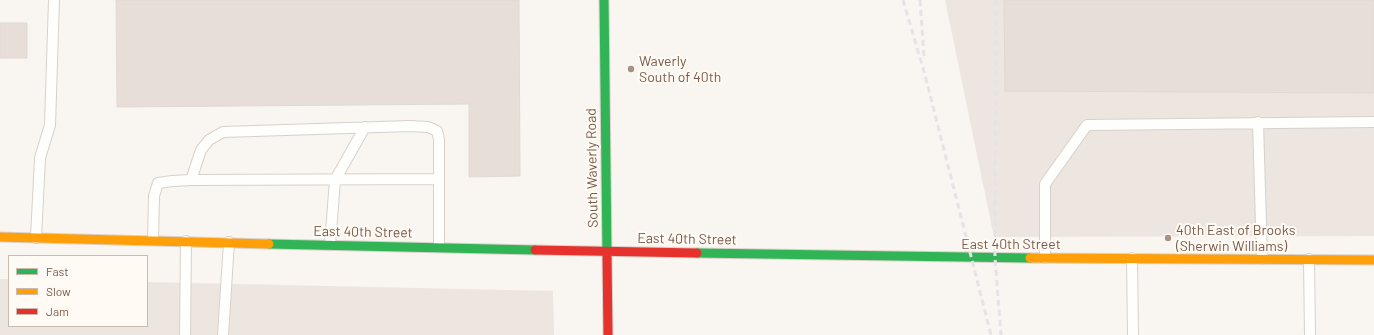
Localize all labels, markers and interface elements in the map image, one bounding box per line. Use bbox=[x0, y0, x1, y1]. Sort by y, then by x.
place label: Waverly South of 40th bbox=[639, 53, 721, 86]
marker: Waverly South of 40th bbox=[626, 64, 636, 74]
street label: South Waverly Road bbox=[583, 108, 601, 228]
place label: 40th East of Brooks (Sherwin Williams) bbox=[1176, 222, 1295, 254]
street label: East 40th Street bbox=[313, 223, 413, 241]
street label: East 40th Street bbox=[637, 230, 737, 248]
marker: 40th East of Brooks (Sherwin Williams) bbox=[1163, 233, 1173, 243]
street label: East 40th Street bbox=[961, 236, 1061, 252]
legend bbox=[8, 255, 148, 327]
text: Fast bbox=[46, 264, 69, 278]
text: Slow bbox=[46, 284, 71, 298]
text: Jam bbox=[46, 304, 69, 318]

